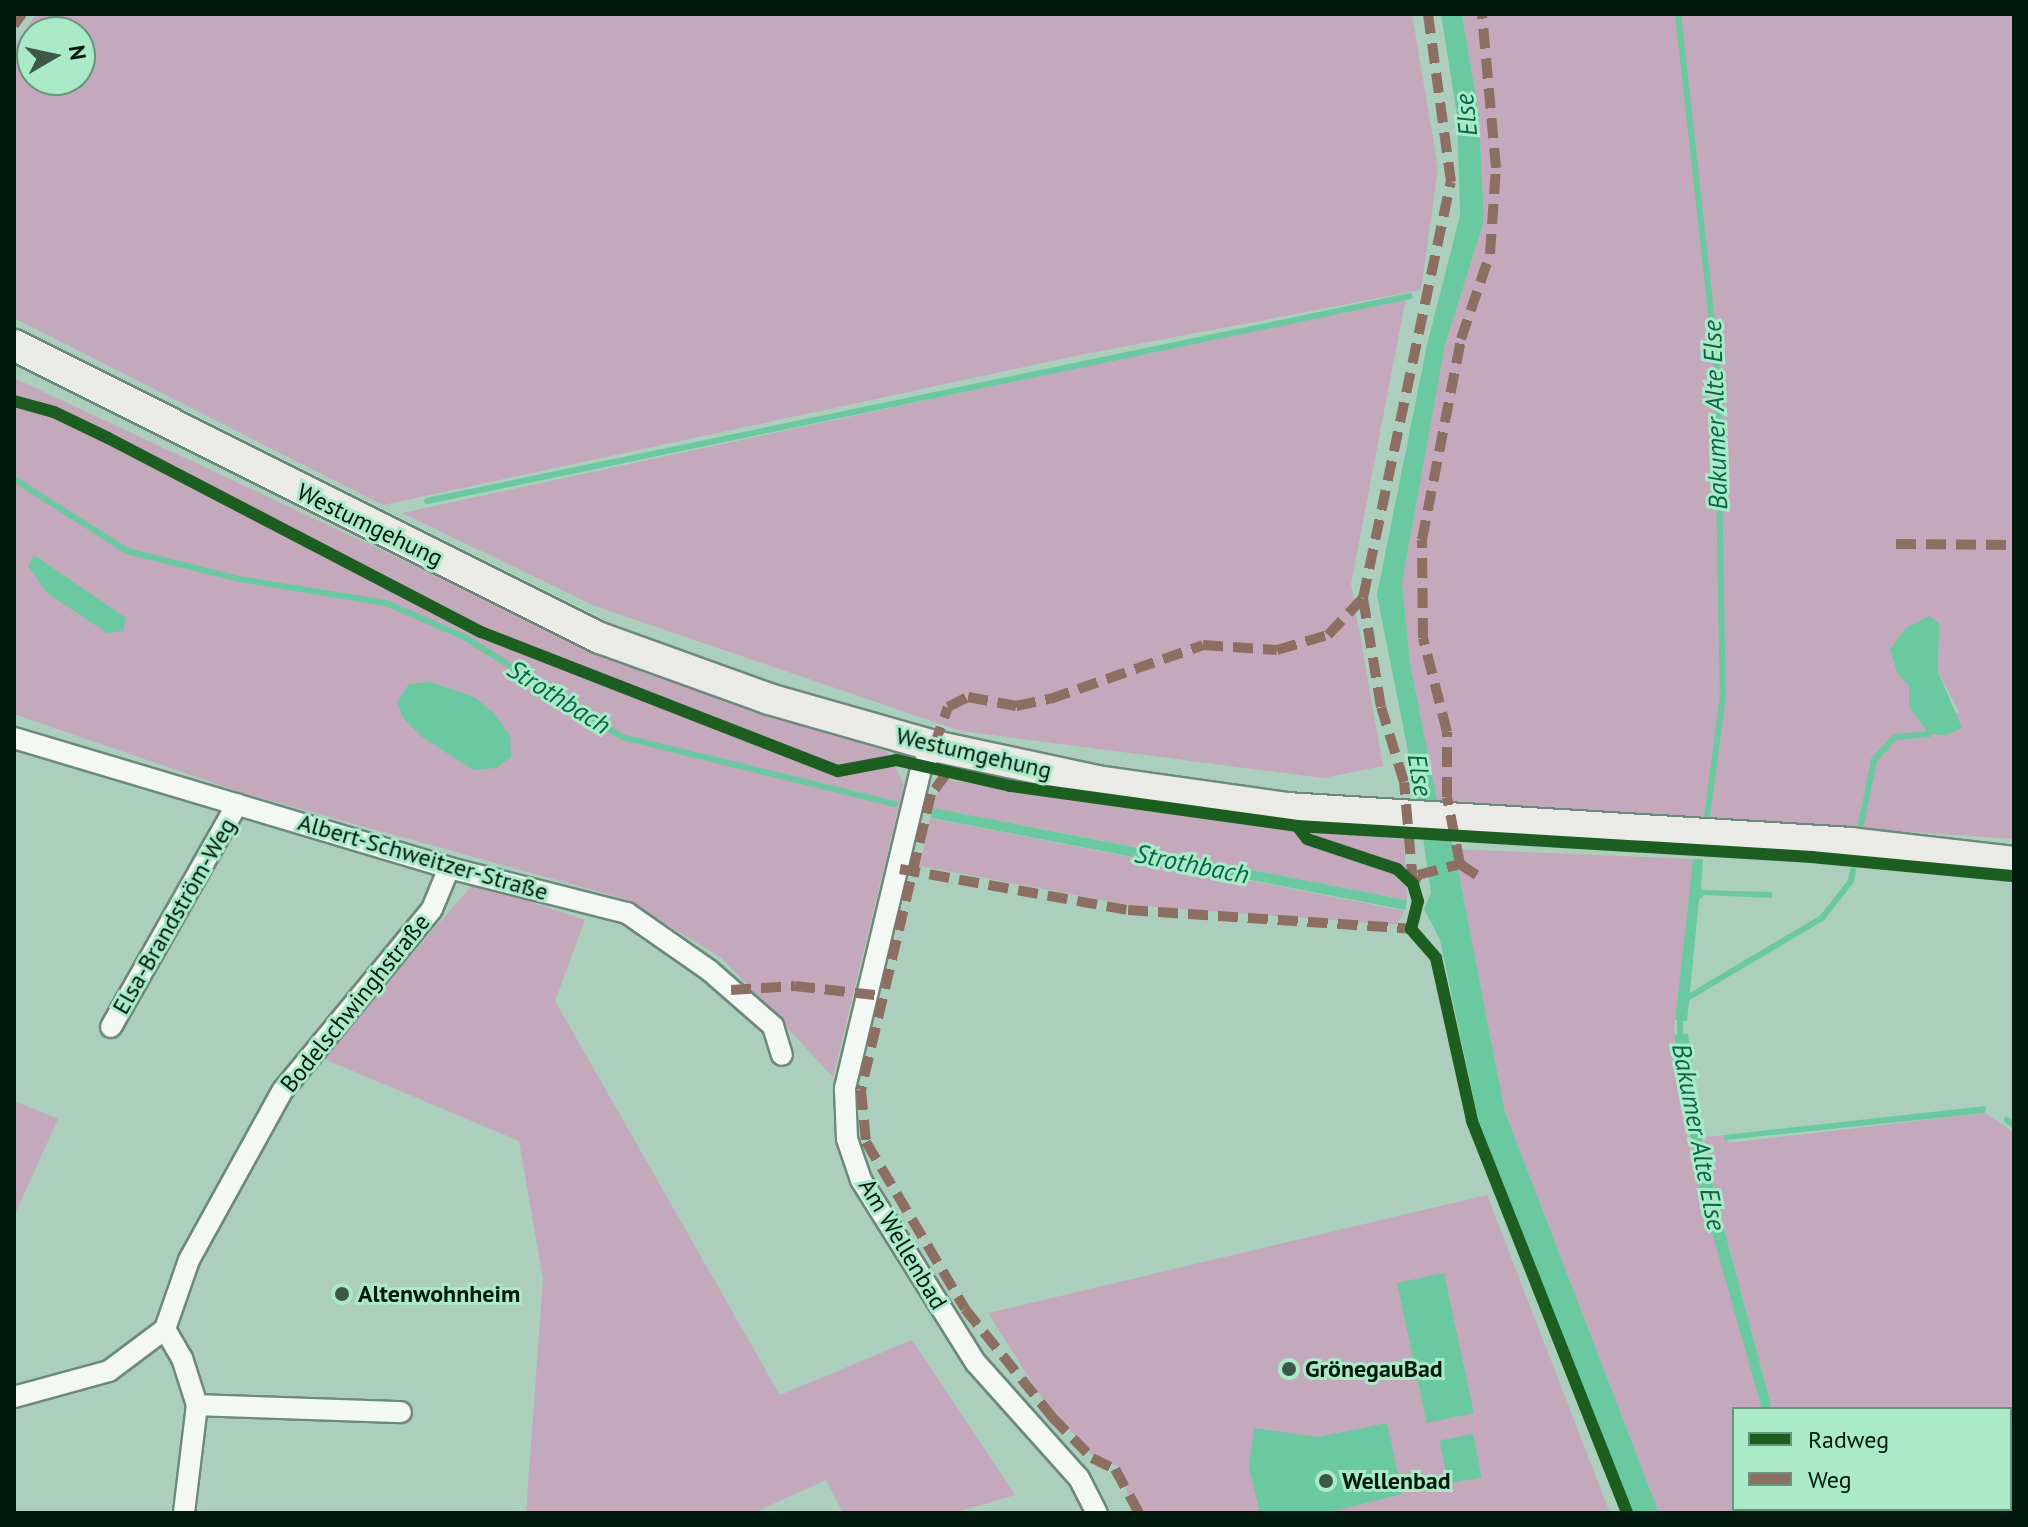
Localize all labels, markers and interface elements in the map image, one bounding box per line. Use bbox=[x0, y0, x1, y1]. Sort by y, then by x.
north arrow bbox=[16, 16, 96, 96]
text: N bbox=[63, 43, 93, 62]
water label: Else bbox=[1448, 92, 1484, 138]
water label: Bakumer Alte Else bbox=[1696, 319, 1734, 511]
street label: Westumgehung bbox=[292, 477, 448, 573]
water label: Strothbach bbox=[502, 653, 616, 741]
street label: Westumgehung bbox=[893, 721, 1055, 785]
water label: Else bbox=[1401, 751, 1439, 799]
street label: Albert-Schweitzer-Straße bbox=[295, 808, 551, 906]
street label: Elsa-Brandström-Weg bbox=[106, 813, 242, 1019]
water label: Strothbach bbox=[1132, 838, 1252, 890]
street label: Bodelschwinghstraße bbox=[274, 908, 436, 1098]
water label: Bakumer Alte Else bbox=[1665, 1040, 1733, 1234]
street label: Am Wellenbad bbox=[853, 1173, 953, 1315]
place label: Altenwohnheim bbox=[358, 1280, 520, 1308]
marker: Altenwohnheim bbox=[333, 1285, 351, 1303]
place label: GrönegauBad bbox=[1305, 1355, 1443, 1383]
marker: GrönegauBad bbox=[1280, 1360, 1298, 1378]
legend bbox=[1732, 1407, 2012, 1511]
text: Radweg bbox=[1808, 1424, 1889, 1455]
text: Weg bbox=[1808, 1464, 1852, 1495]
place label: Wellenbad bbox=[1342, 1467, 1451, 1495]
marker: Wellenbad bbox=[1317, 1472, 1335, 1490]

